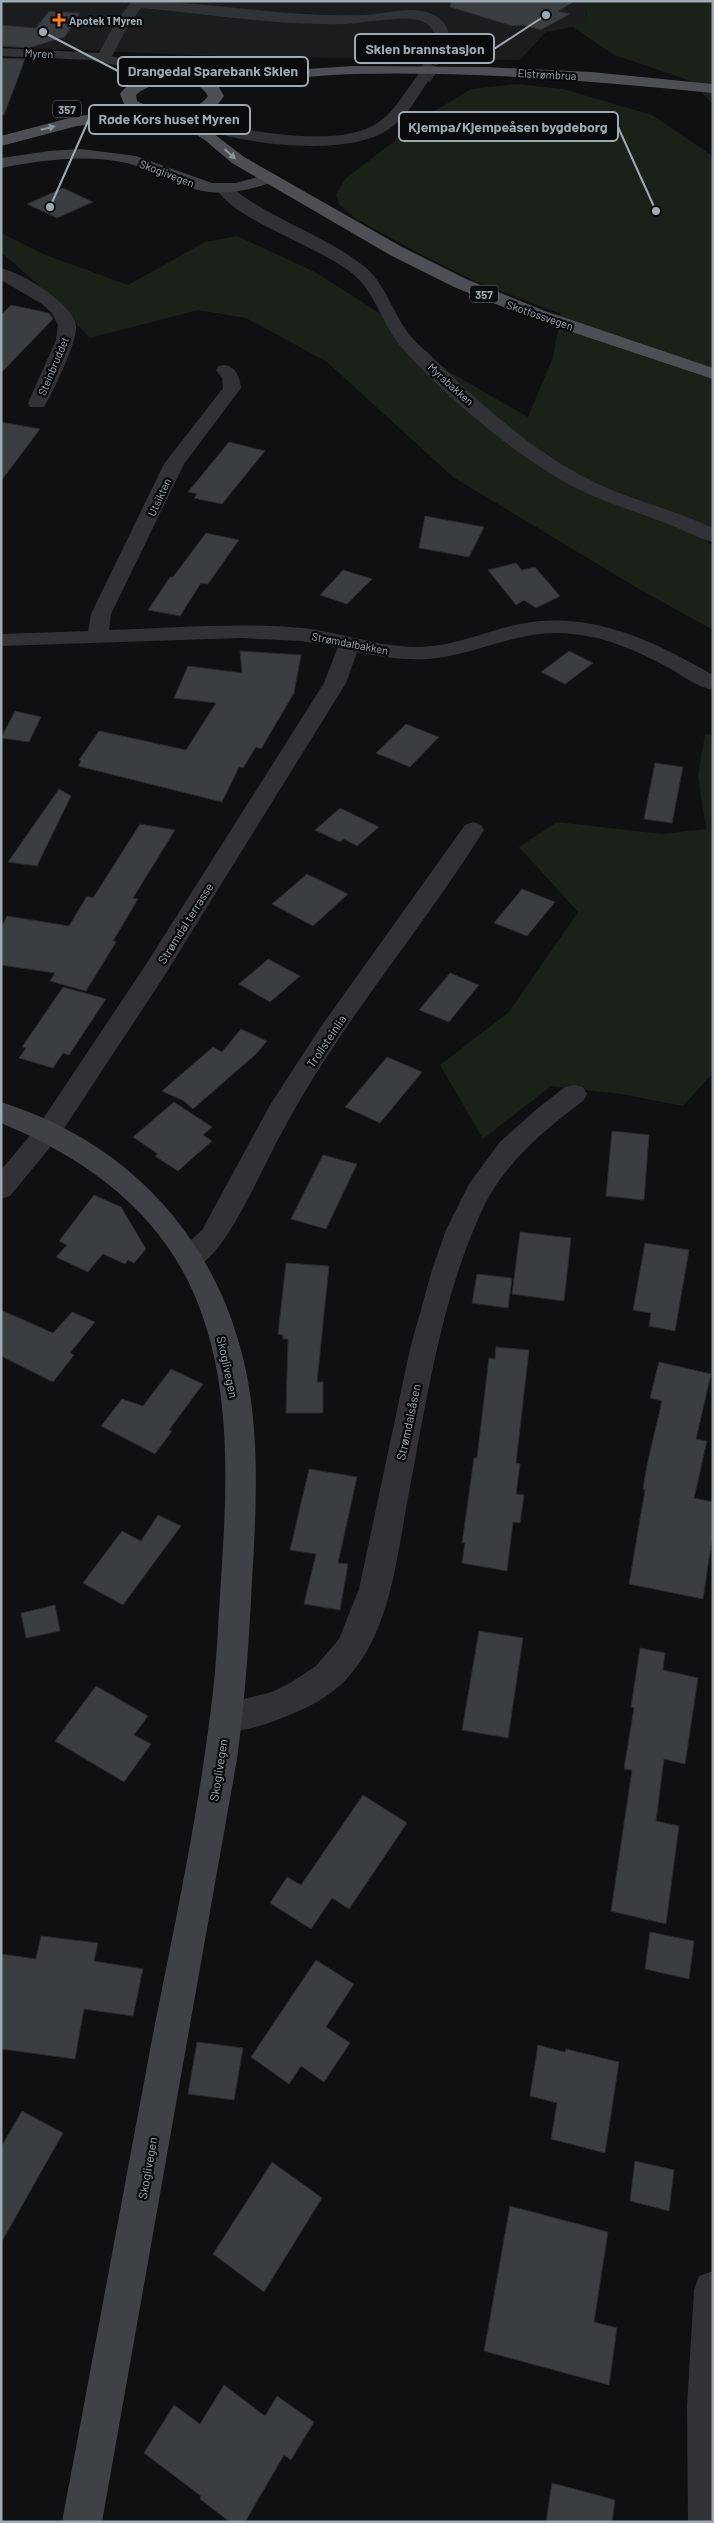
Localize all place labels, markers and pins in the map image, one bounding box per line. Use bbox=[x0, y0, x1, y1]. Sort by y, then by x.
marker: Apotek 1 Myren bbox=[53, 14, 65, 26]
place label: Apotek 1 Myren bbox=[69, 14, 142, 27]
callout: Skien brannstasjon bbox=[355, 34, 494, 63]
callout: Drangedal Sparebank Skien bbox=[118, 57, 308, 86]
callout: Røde Kors huset Myren bbox=[89, 105, 250, 134]
callout: Kjempa/Kjempeåsen bygdeborg bbox=[399, 112, 618, 141]

